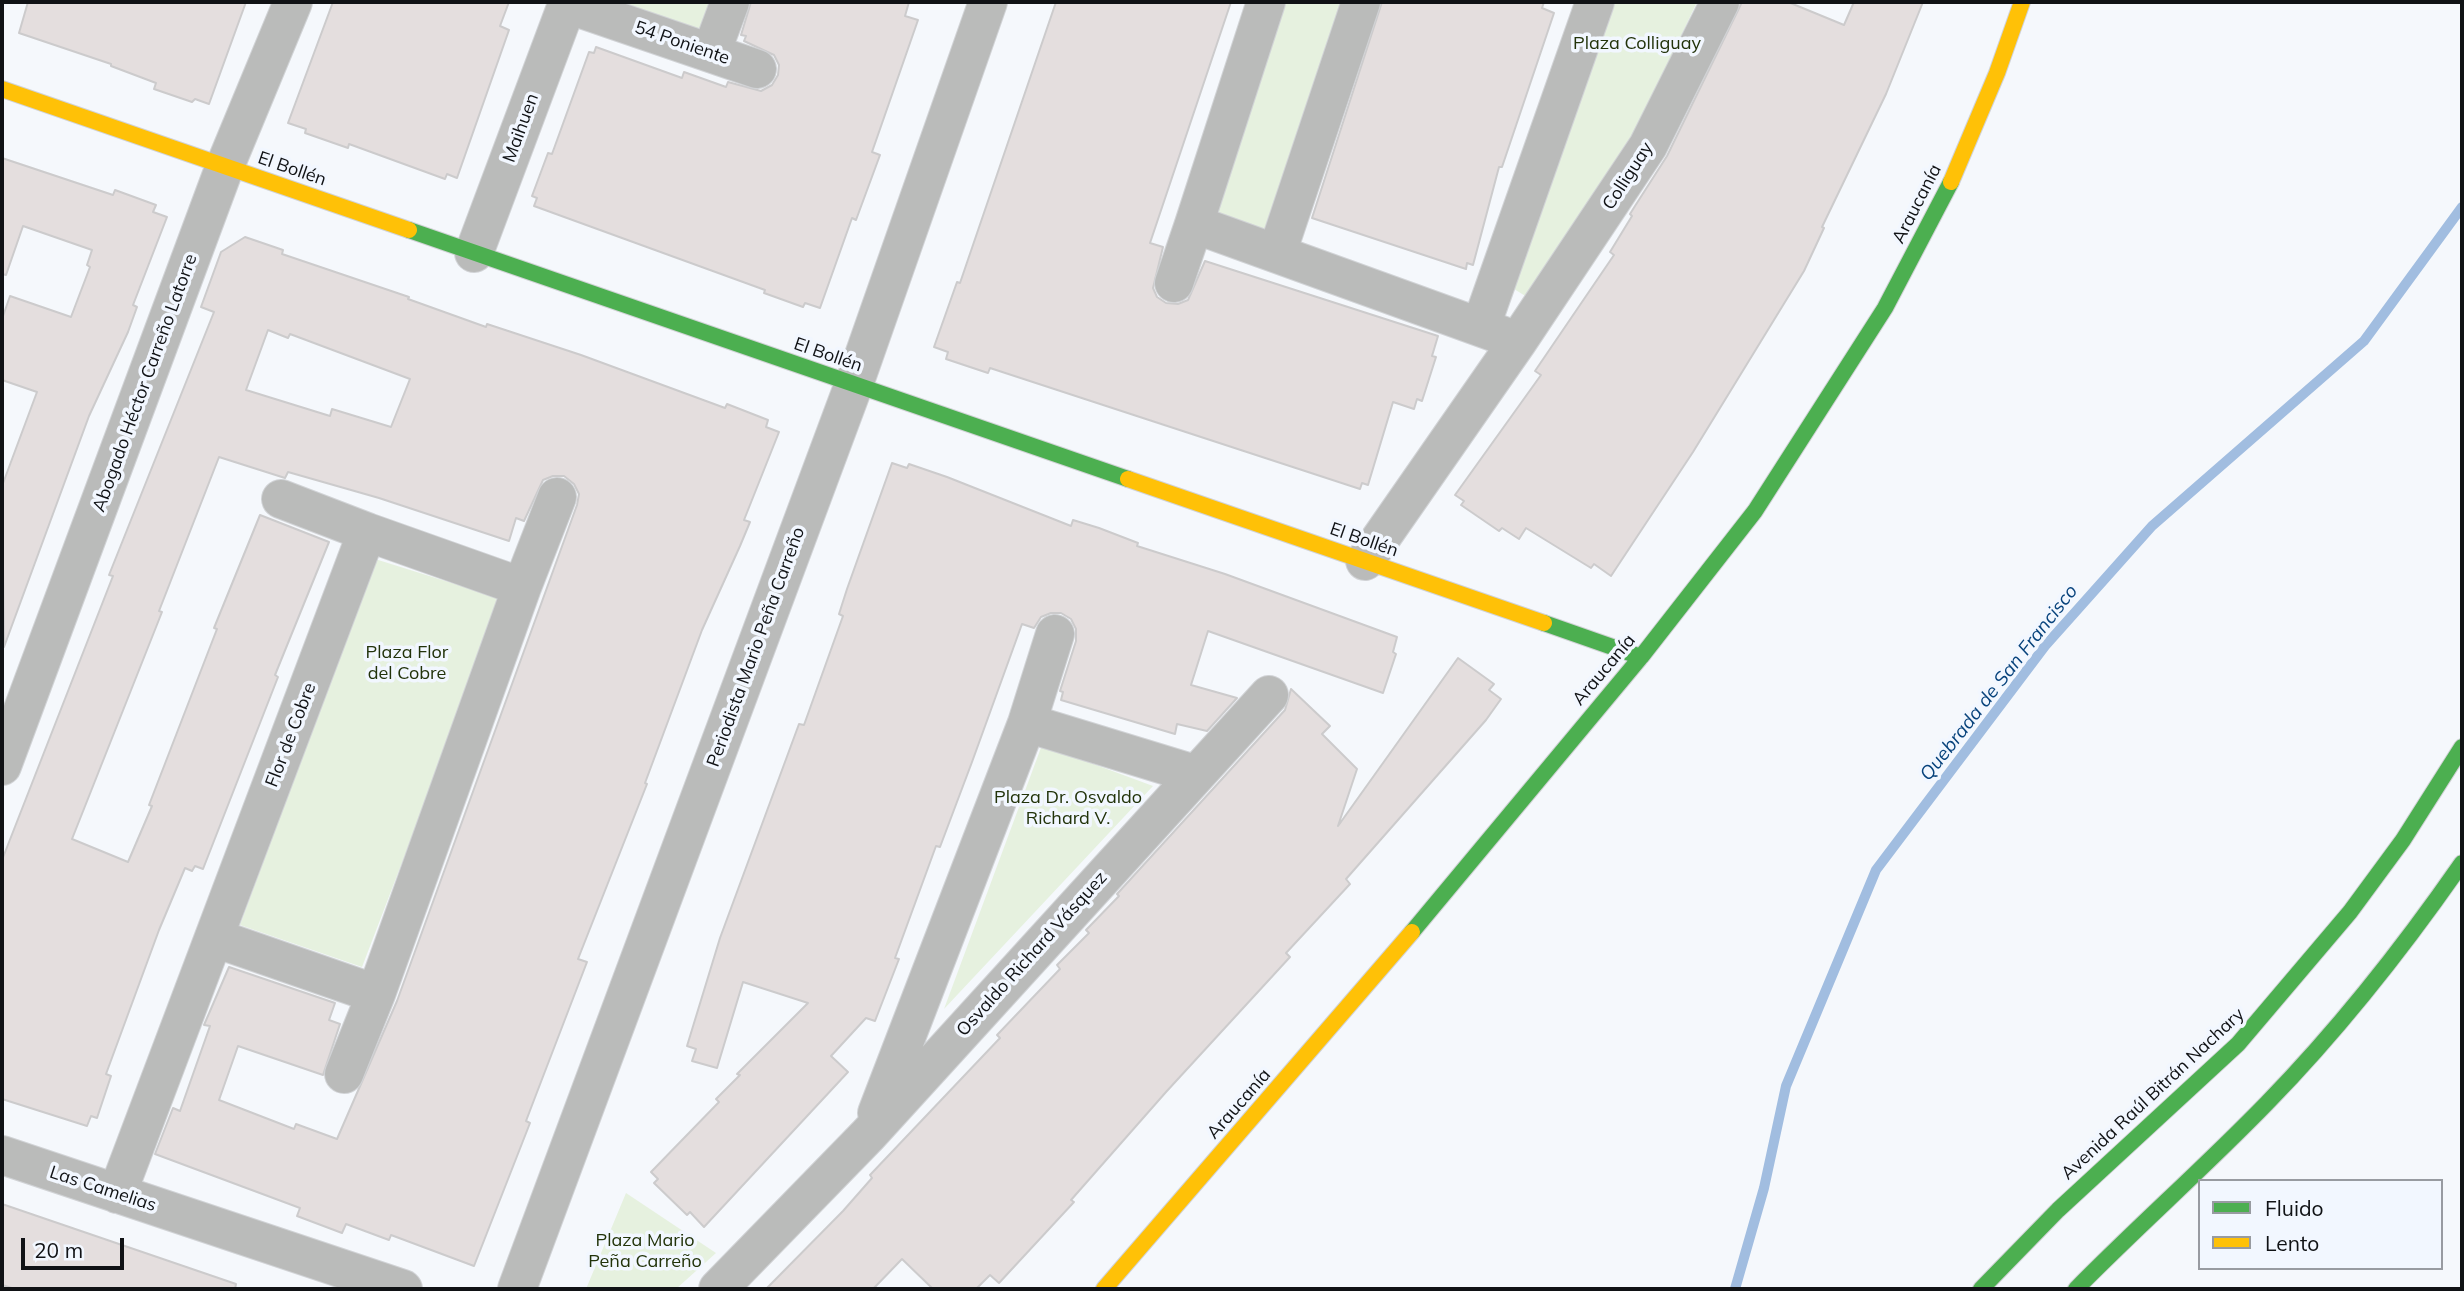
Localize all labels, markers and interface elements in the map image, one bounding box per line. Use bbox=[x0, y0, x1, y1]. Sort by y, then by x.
street label: 54 Poniente bbox=[632, 17, 732, 69]
park label: Plaza Colliguay bbox=[1573, 33, 1701, 55]
street label: Maihuen bbox=[499, 91, 543, 165]
street label: Colliguay bbox=[1598, 138, 1658, 214]
street label: El Bollén bbox=[255, 147, 329, 191]
street label: Araucanía bbox=[1888, 161, 1946, 247]
street label: Abogado Héctor Carreño Latorre bbox=[88, 251, 202, 515]
street label: El Bollén bbox=[791, 333, 865, 377]
street label: El Bollén bbox=[1327, 518, 1401, 562]
street label: Periodista Mario Peña Carreño bbox=[702, 524, 810, 770]
water label: Quebrada de San Francisco bbox=[1915, 580, 2083, 786]
street label: Araucanía bbox=[1568, 630, 1640, 710]
park label: Plaza Flor del Cobre bbox=[366, 642, 448, 684]
street label: Flor de Cobre bbox=[261, 680, 321, 790]
park label: Plaza Dr. Osvaldo Richard V. bbox=[994, 787, 1142, 830]
street label: Osvaldo Richard Vásquez bbox=[952, 867, 1112, 1041]
street label: Avenida Raúl Bitrán Nachary bbox=[2057, 1003, 2249, 1185]
street label: Araucanía bbox=[1203, 1064, 1275, 1144]
street label: Las Camelias bbox=[47, 1162, 159, 1216]
legend bbox=[2198, 1179, 2443, 1270]
text: Fluido bbox=[2265, 1195, 2324, 1221]
scale bar bbox=[24, 1224, 128, 1268]
park label: Plaza Mario Peña Carreño bbox=[588, 1230, 702, 1272]
text: Lento bbox=[2265, 1230, 2319, 1256]
text: 20 m bbox=[34, 1237, 83, 1263]

